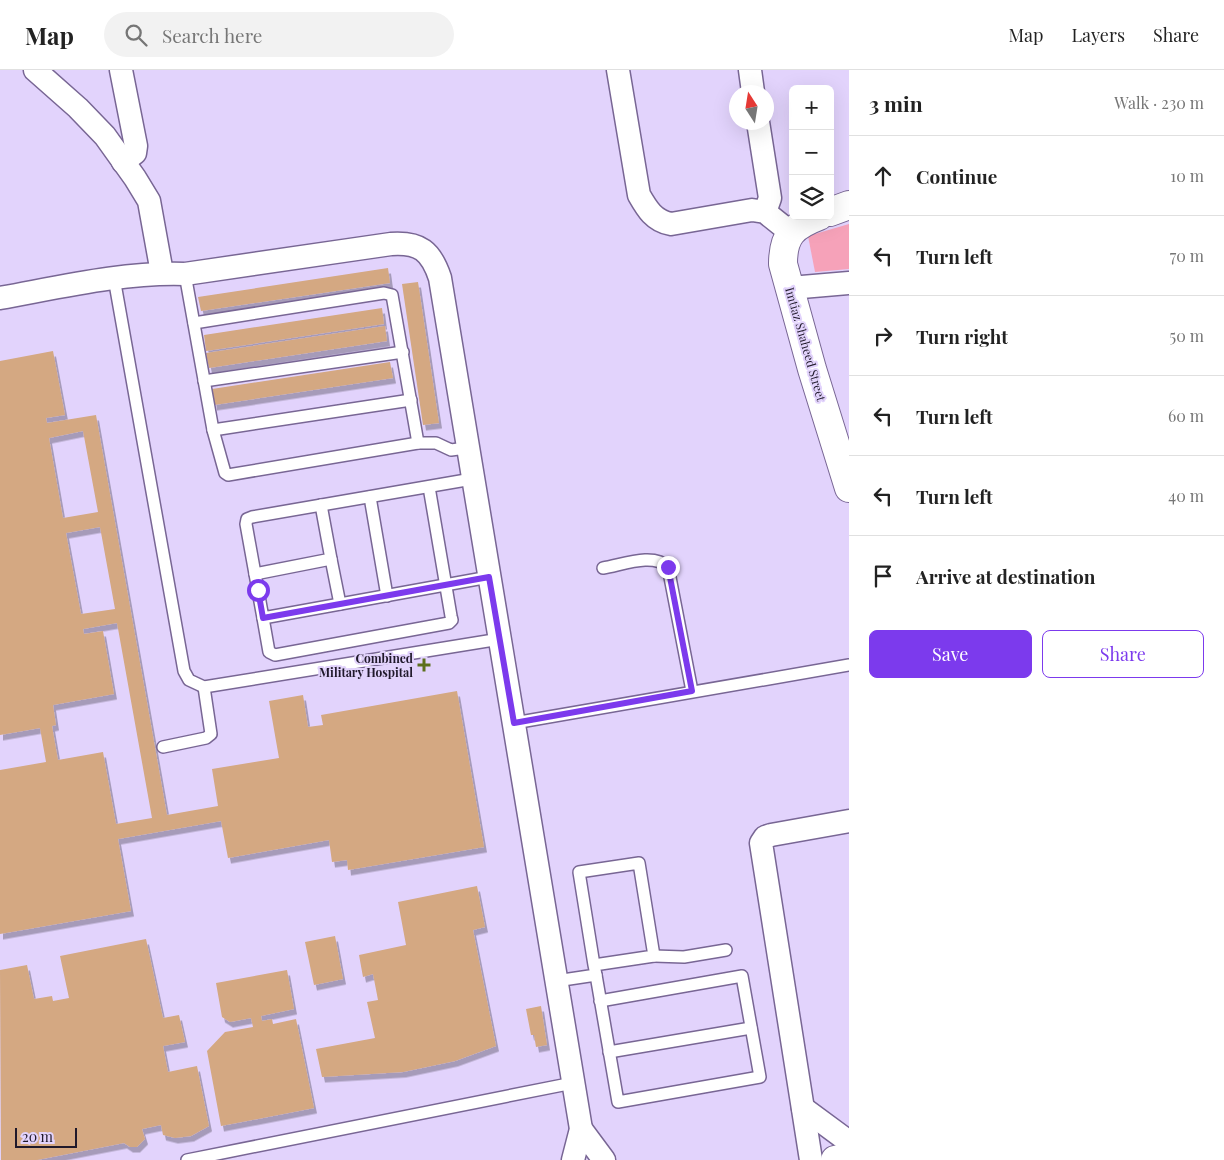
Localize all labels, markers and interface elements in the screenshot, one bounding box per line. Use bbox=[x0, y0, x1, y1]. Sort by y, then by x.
search box bbox=[104, 12, 454, 57]
text: Map bbox=[25, 19, 74, 51]
icon: search bbox=[122, 21, 150, 49]
text: Search here bbox=[162, 22, 262, 48]
text: Map bbox=[1008, 23, 1043, 47]
text: Layers bbox=[1071, 23, 1125, 47]
text: Share bbox=[1153, 23, 1199, 47]
north arrow bbox=[729, 85, 774, 130]
map controls bbox=[789, 85, 834, 220]
button: + bbox=[789, 85, 834, 130]
text: 3 min bbox=[869, 89, 923, 117]
text: Walk · 230 m bbox=[1114, 92, 1204, 113]
button: − bbox=[789, 130, 834, 175]
icon: ahead bbox=[869, 162, 897, 190]
text: Continue bbox=[916, 163, 997, 189]
text: 10 m bbox=[1170, 165, 1204, 186]
button: layers bbox=[789, 175, 834, 220]
icon: left bbox=[869, 242, 897, 270]
text: Turn left bbox=[916, 243, 993, 269]
text: 70 m bbox=[1170, 245, 1204, 266]
street label: Imtiaz Shaheed Street bbox=[782, 285, 830, 404]
icon: right bbox=[869, 322, 897, 350]
text: Turn right bbox=[916, 323, 1008, 349]
text: 50 m bbox=[1170, 325, 1204, 346]
icon: left bbox=[869, 402, 897, 430]
text: Turn left bbox=[916, 403, 993, 429]
text: 60 m bbox=[1168, 405, 1204, 426]
icon: left bbox=[869, 482, 897, 510]
text: Turn left bbox=[916, 483, 993, 509]
text: 40 m bbox=[1168, 485, 1204, 506]
route end bbox=[657, 556, 680, 579]
icon: arrive bbox=[869, 562, 897, 590]
text: Arrive at destination bbox=[916, 563, 1096, 589]
route start bbox=[247, 579, 270, 602]
button: Save bbox=[869, 630, 1032, 678]
button: Share bbox=[1042, 630, 1204, 678]
place label: Combined Military Hospital bbox=[319, 650, 413, 680]
marker: Combined Military Hospital bbox=[417, 658, 431, 672]
scale bar bbox=[15, 1125, 78, 1148]
text: 20 m bbox=[22, 1127, 53, 1146]

